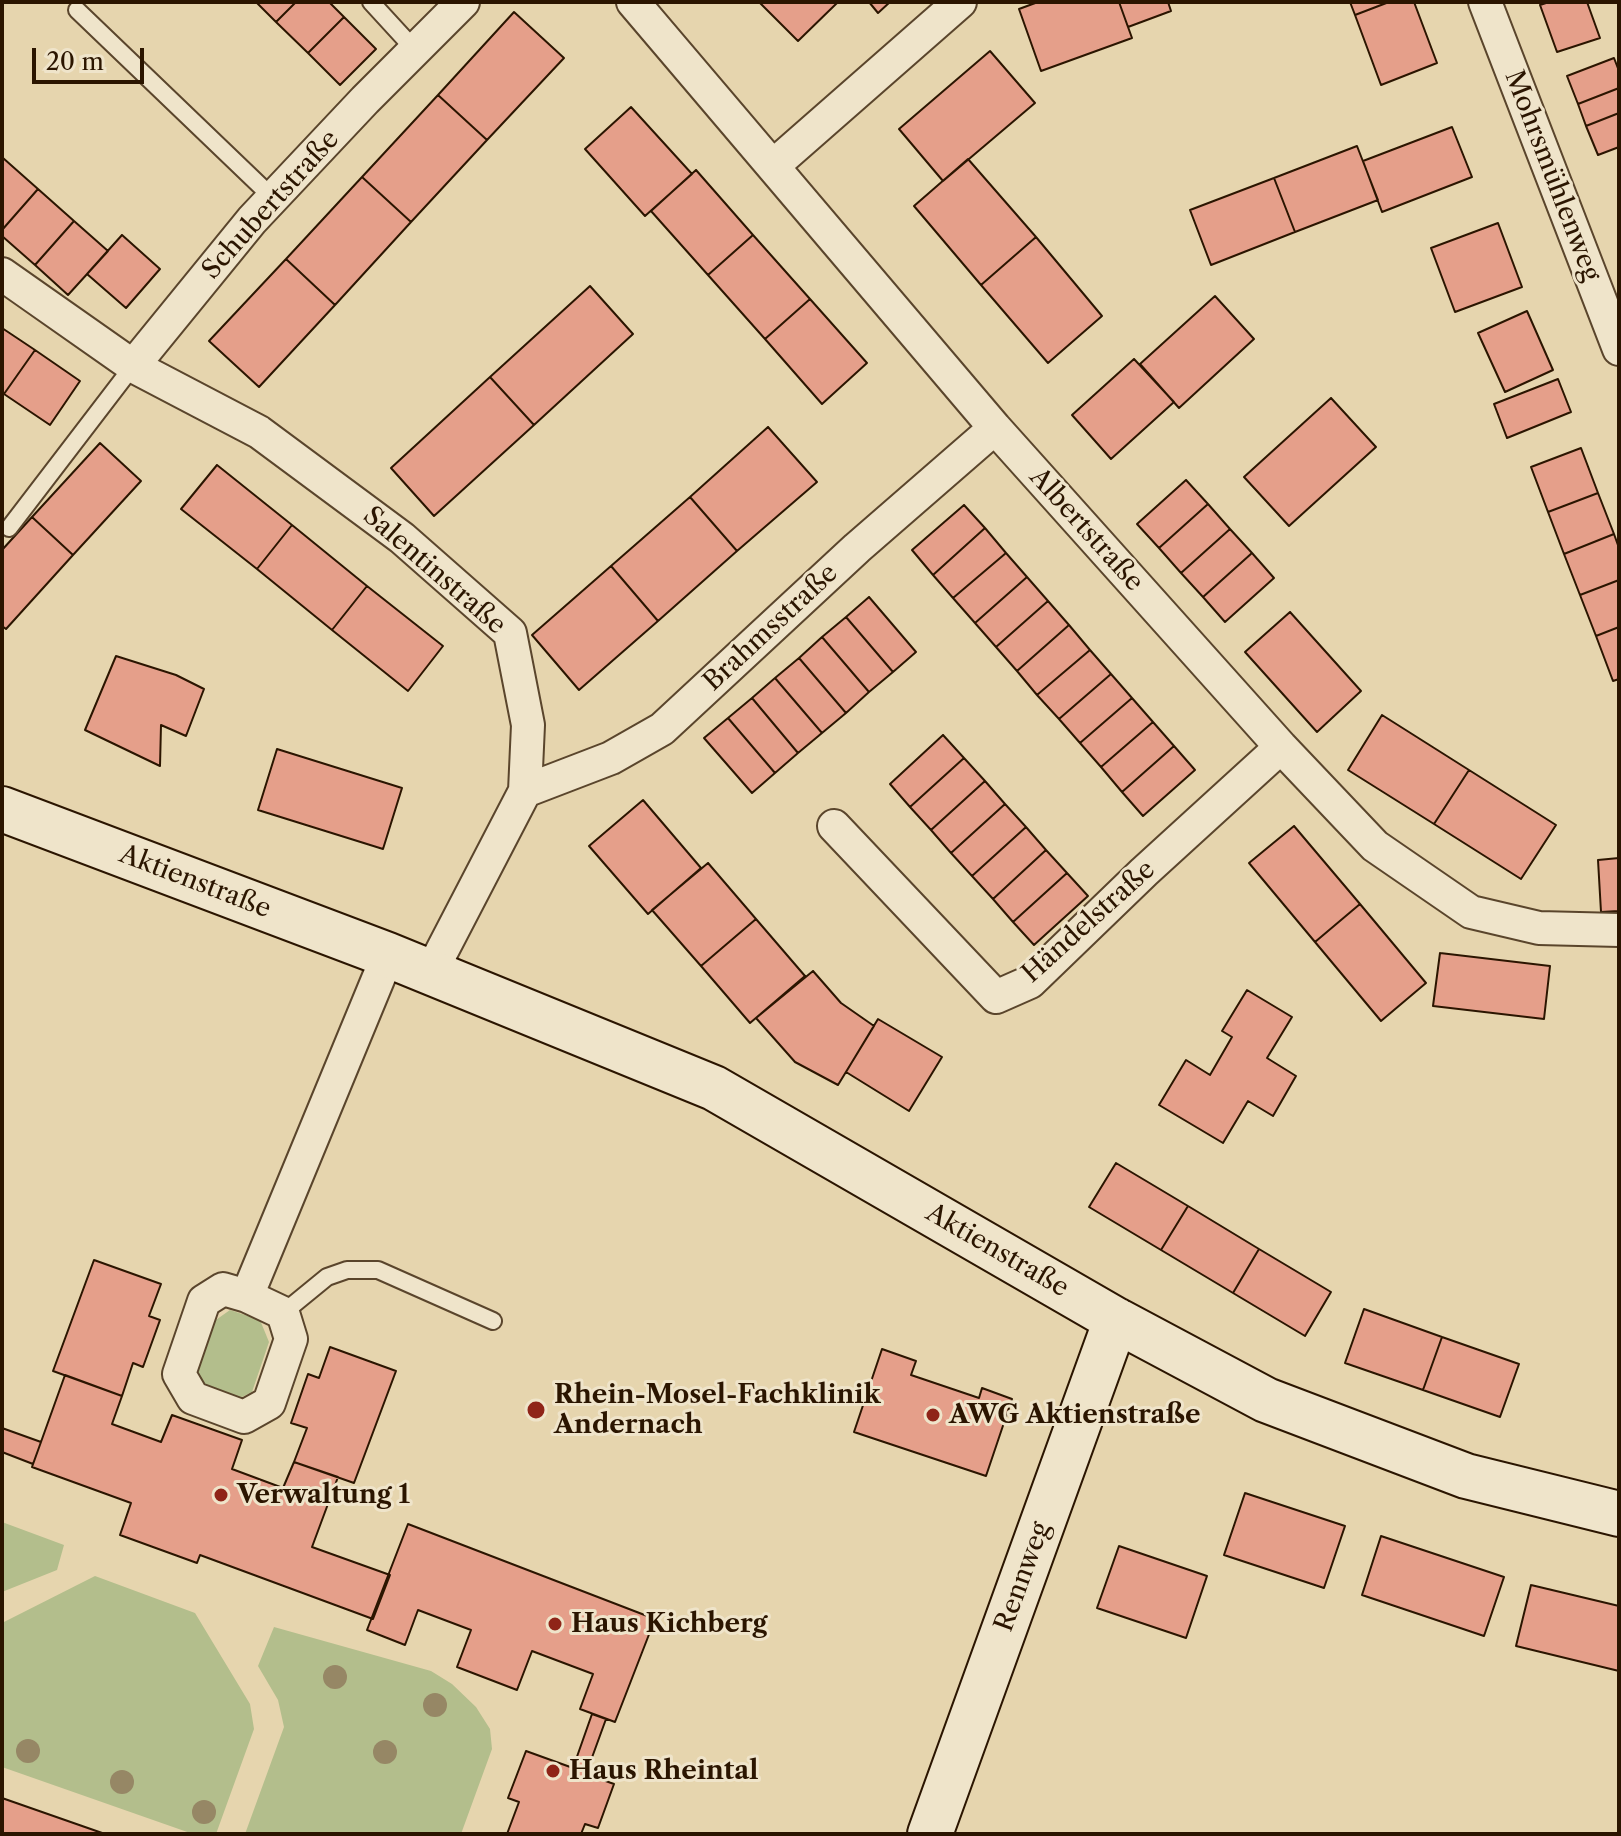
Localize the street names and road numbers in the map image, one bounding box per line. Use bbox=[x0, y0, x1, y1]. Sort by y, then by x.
street label: Mohrsmühlenweg bbox=[1497, 66, 1607, 286]
street label: Schubertstraße bbox=[196, 124, 346, 286]
street label: Albertstraße bbox=[1023, 462, 1149, 598]
street label: Salentinstraße bbox=[356, 501, 512, 641]
street label: Brahmsstraße bbox=[697, 558, 845, 698]
street label: Aktienstraße bbox=[115, 839, 275, 925]
street label: Händelstraße bbox=[1016, 854, 1162, 990]
street label: Aktienstraße bbox=[920, 1198, 1074, 1304]
street label: Rennweg bbox=[989, 1518, 1057, 1636]

